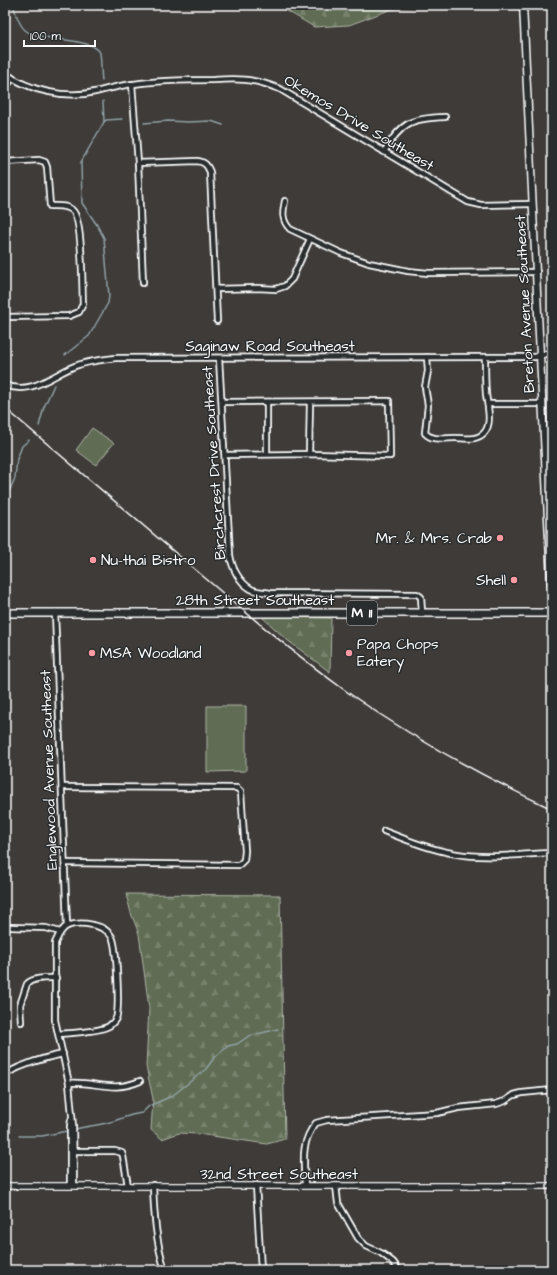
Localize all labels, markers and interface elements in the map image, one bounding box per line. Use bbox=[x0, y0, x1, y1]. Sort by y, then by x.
scale bar bbox=[24, 22, 95, 48]
text: 100 m bbox=[30, 28, 61, 45]
street label: Okemos Drive Southeast bbox=[280, 70, 438, 176]
street label: Breton Avenue Southeast bbox=[510, 214, 540, 394]
street label: Saginaw Road Southeast bbox=[185, 336, 355, 358]
street label: Birchcrest Drive Southeast bbox=[197, 365, 231, 561]
place label: Mr. & Mrs. Crab bbox=[376, 528, 493, 549]
marker: Mr. & Mrs. Crab bbox=[495, 533, 505, 543]
place label: Nu-thai Bistro bbox=[101, 550, 196, 571]
marker: Nu-thai Bistro bbox=[88, 555, 98, 565]
place label: Shell bbox=[476, 570, 506, 591]
marker: Shell bbox=[509, 575, 519, 585]
street label: 28th Street Southeast bbox=[176, 590, 334, 611]
road number: M 11 bbox=[347, 601, 377, 625]
place label: Papa Chops Eatery bbox=[357, 634, 439, 673]
place label: MSA Woodland bbox=[100, 643, 202, 664]
marker: MSA Woodland bbox=[87, 648, 97, 658]
marker: Papa Chops Eatery bbox=[344, 648, 354, 658]
street label: Englewood Avenue Southeast bbox=[35, 669, 64, 871]
street label: 32nd Street Southeast bbox=[200, 1164, 358, 1185]

